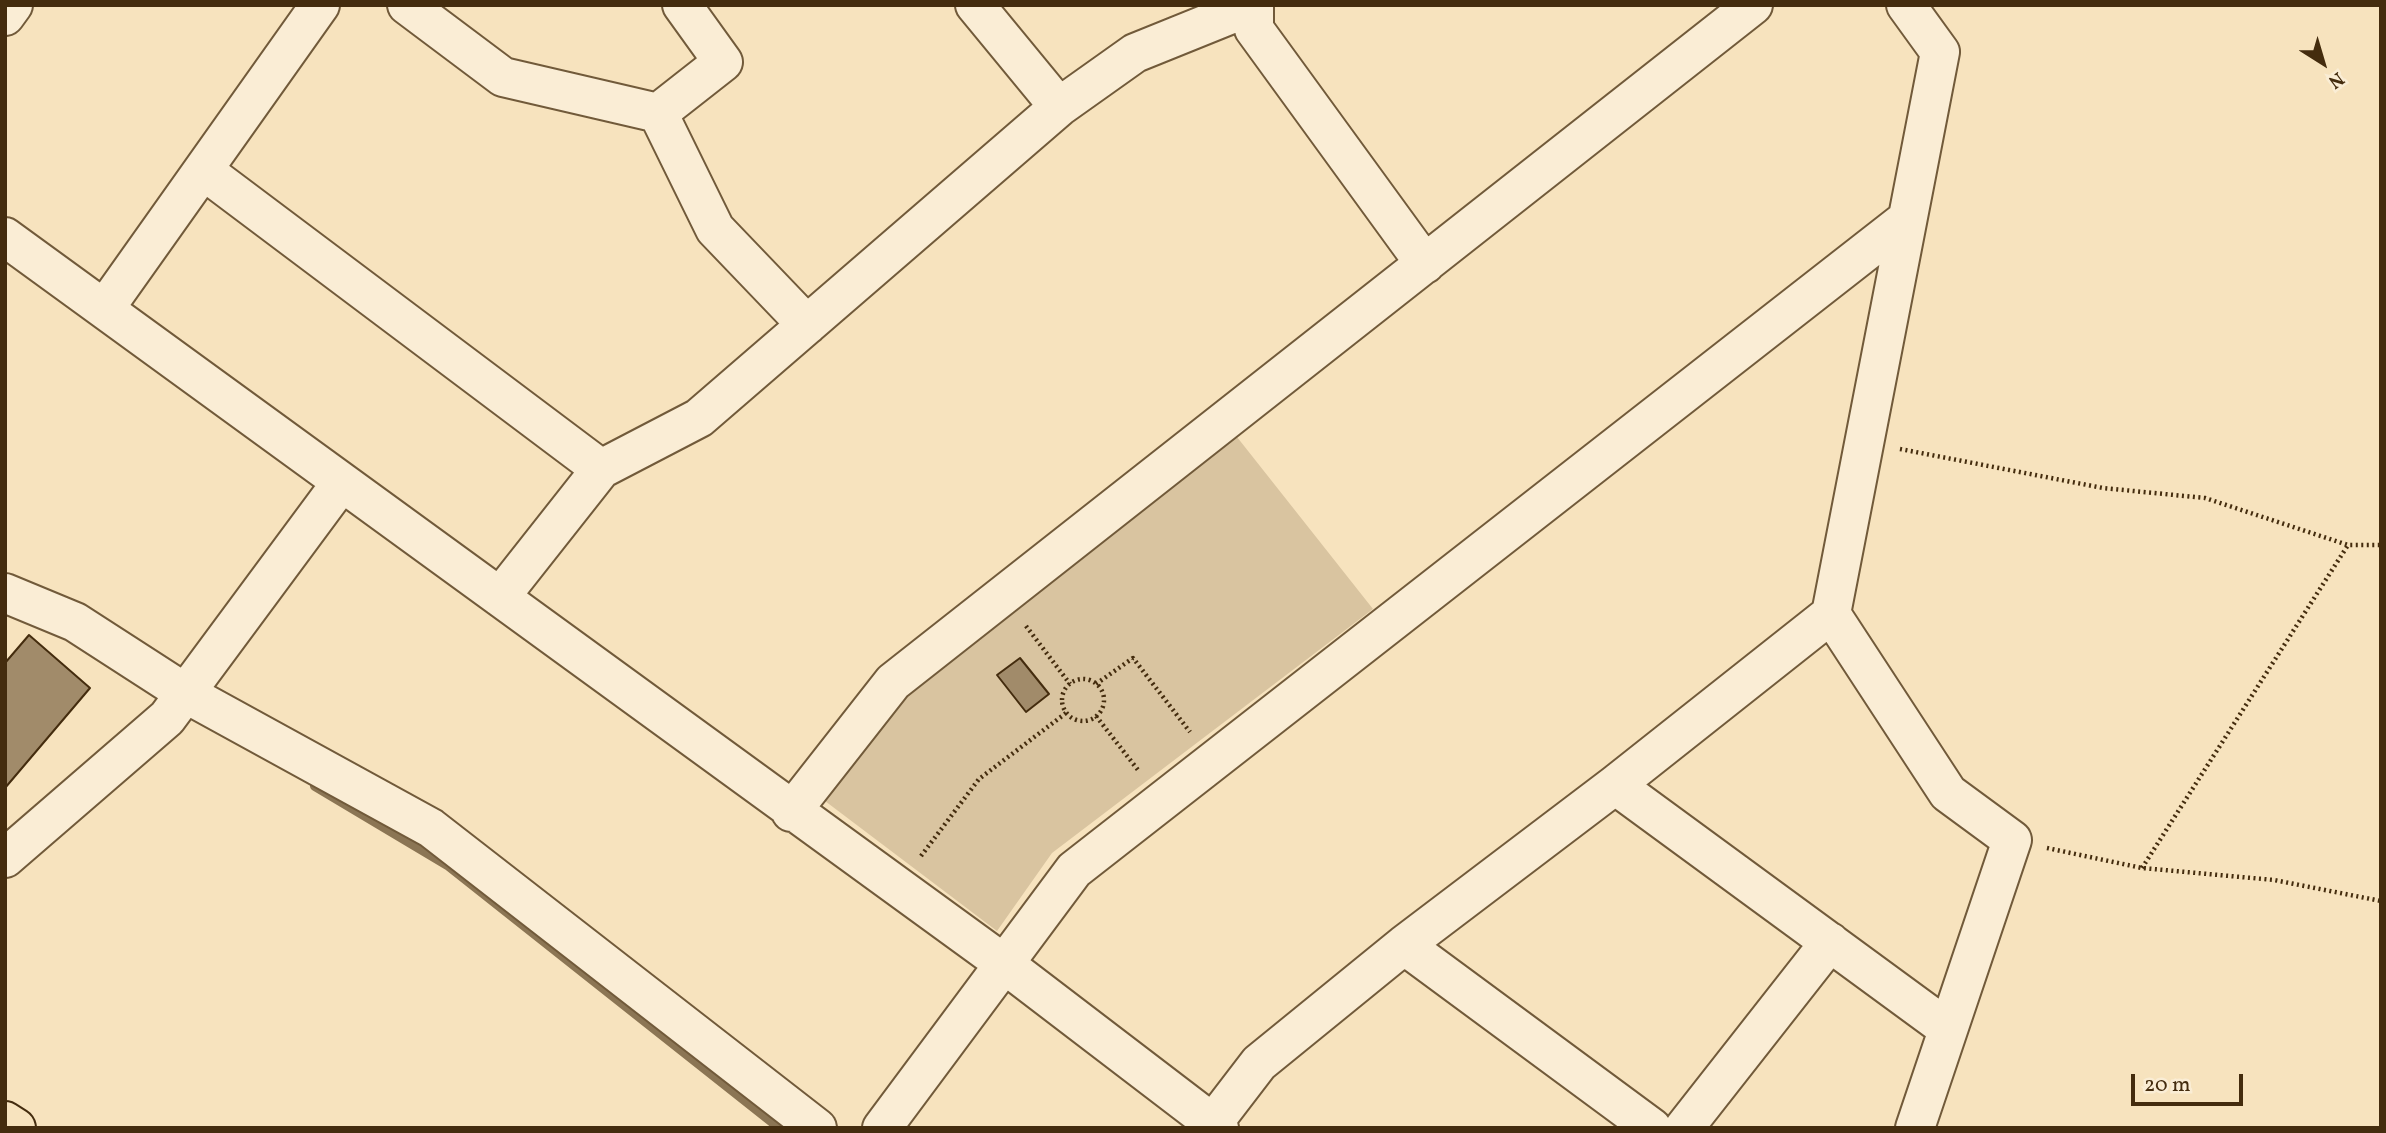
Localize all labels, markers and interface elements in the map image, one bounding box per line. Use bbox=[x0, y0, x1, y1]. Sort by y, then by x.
north arrow bbox=[2288, 28, 2358, 98]
text: N bbox=[2322, 65, 2349, 94]
scale bar bbox=[2134, 1060, 2246, 1104]
text: 20 m bbox=[2144, 1071, 2190, 1100]

